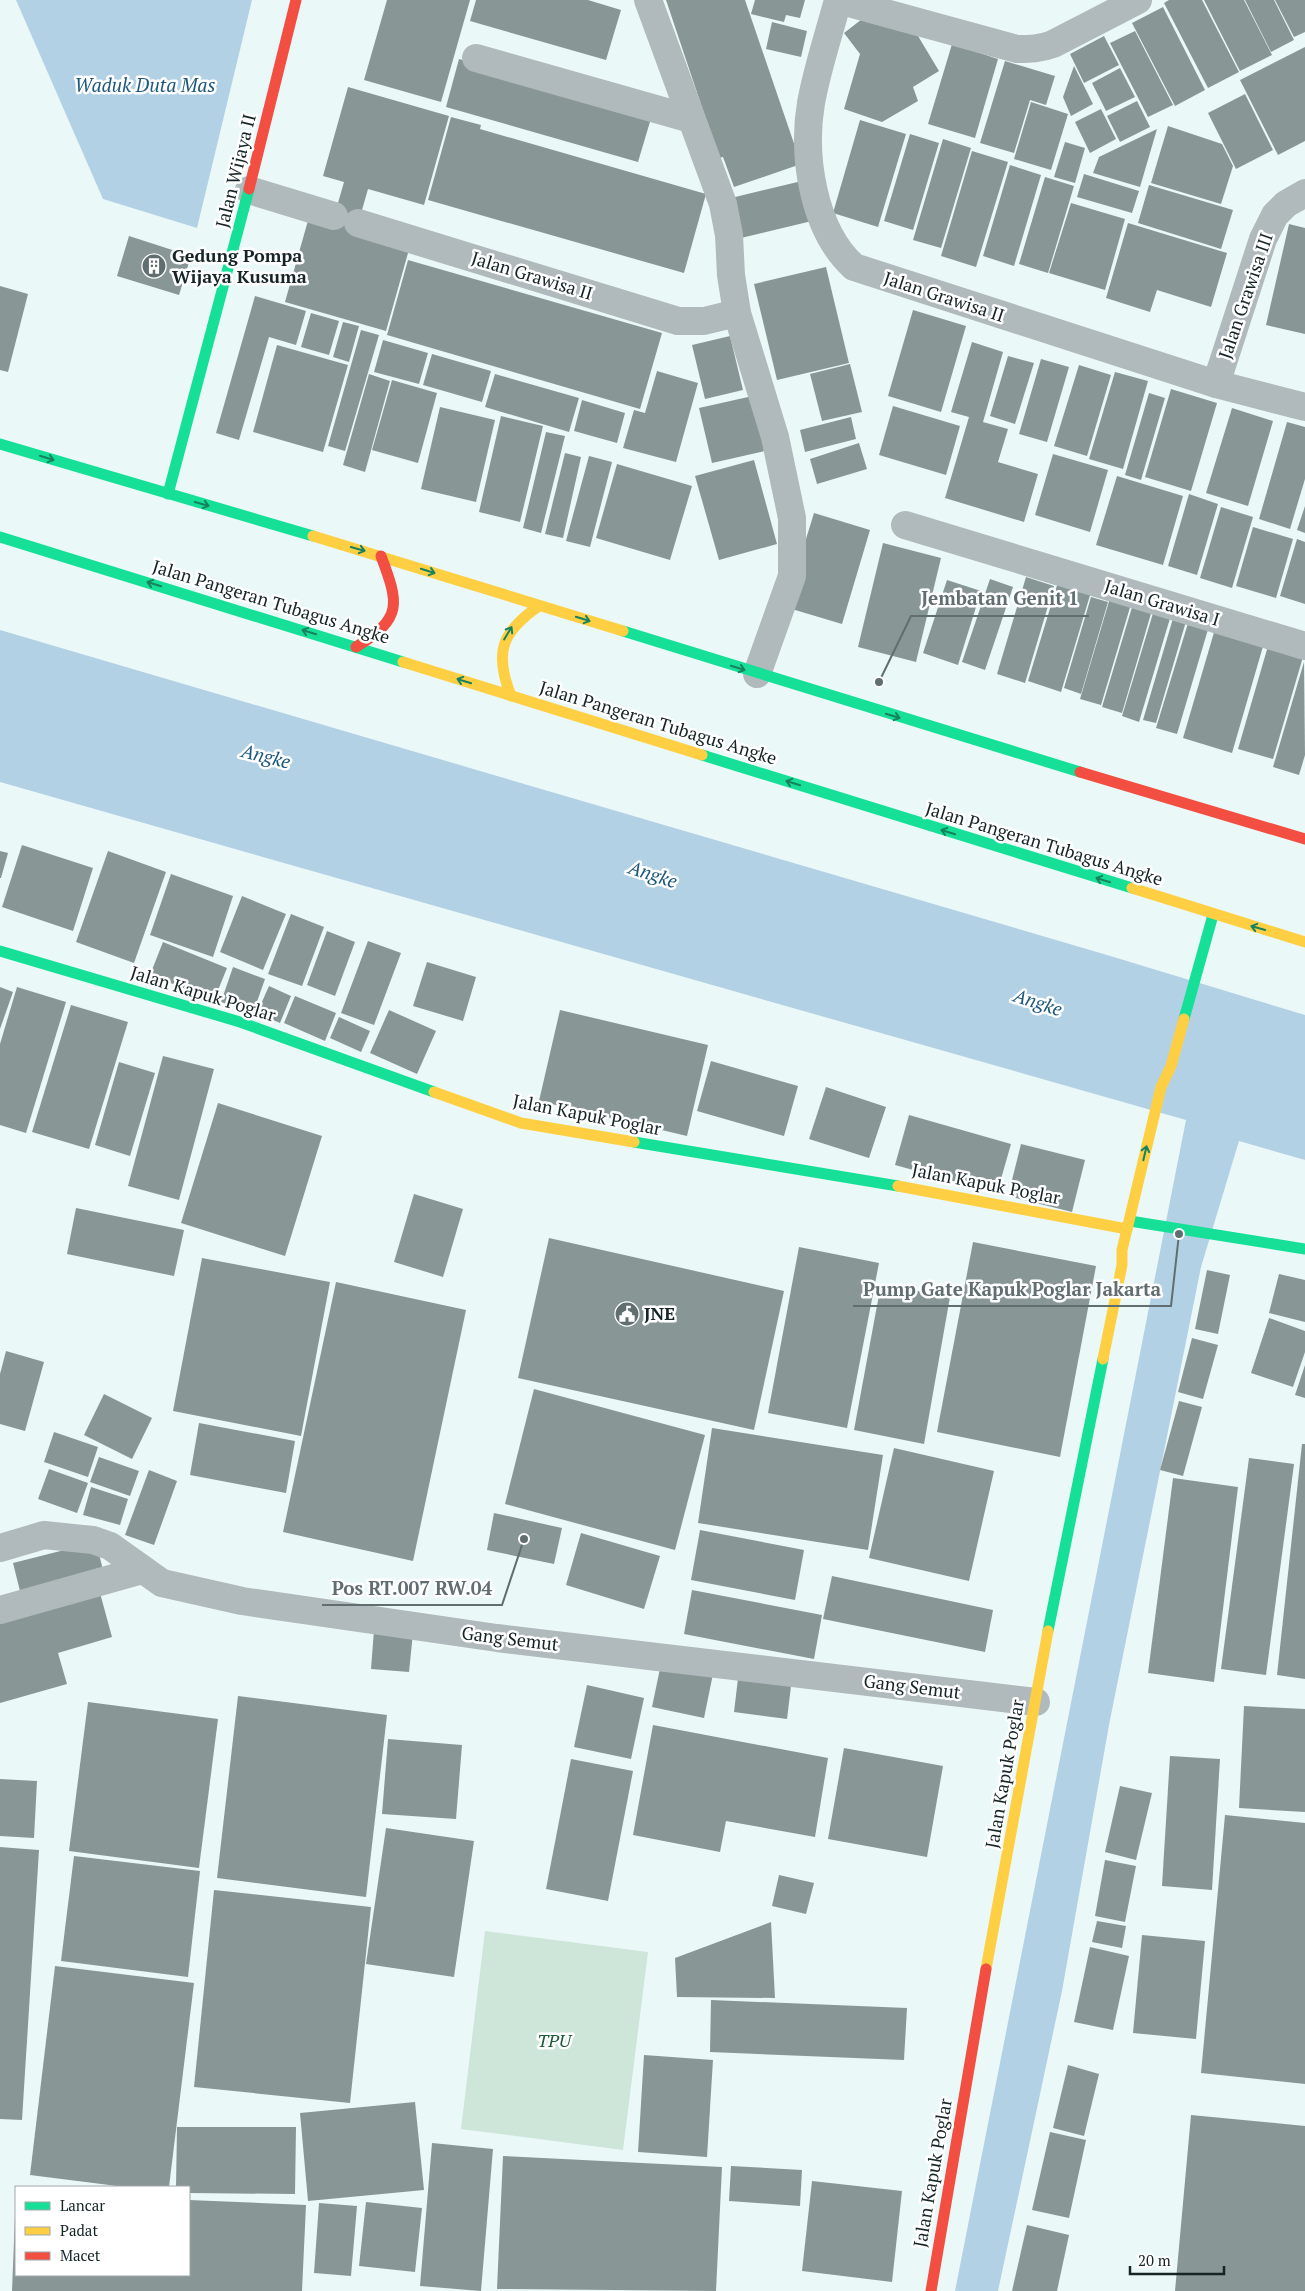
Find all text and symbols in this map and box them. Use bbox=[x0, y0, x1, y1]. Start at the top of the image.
water label: Waduk Duta Mas bbox=[75, 72, 215, 97]
street label: Jalan Wijaya II bbox=[209, 111, 261, 230]
street label: Jalan Grawisa III bbox=[1212, 229, 1278, 362]
place label: Gedung Pompa Wijaya Kusuma bbox=[172, 243, 307, 288]
street label: Jalan Grawisa II bbox=[469, 245, 596, 305]
building icon: Gedung Pompa Wijaya Kusuma bbox=[141, 253, 167, 279]
street label: Jalan Grawisa II bbox=[881, 265, 1008, 327]
one-way arrow bbox=[38, 453, 54, 463]
one-way arrow bbox=[194, 500, 210, 510]
one-way arrow bbox=[350, 545, 366, 555]
street label: Jalan Pangeran Tubagus Angke bbox=[150, 553, 393, 649]
one-way arrow bbox=[419, 566, 435, 576]
street label: Jalan Grawisa I bbox=[1102, 573, 1223, 631]
one-way arrow bbox=[147, 579, 163, 588]
callout: Jembatan Genit 1 bbox=[911, 582, 1089, 616]
text: Jembatan Genit 1 bbox=[921, 585, 1079, 610]
one-way arrow bbox=[574, 615, 590, 625]
one-way arrow bbox=[302, 627, 318, 637]
one-way arrow bbox=[504, 627, 514, 641]
one-way arrow bbox=[729, 663, 745, 673]
street label: Jalan Pangeran Tubagus Angke bbox=[537, 674, 780, 770]
one-way arrow bbox=[457, 676, 472, 685]
one-way arrow bbox=[885, 711, 901, 721]
water label: Angke bbox=[238, 737, 294, 774]
one-way arrow bbox=[785, 778, 801, 788]
street label: Jalan Pangeran Tubagus Angke bbox=[923, 795, 1166, 891]
one-way arrow bbox=[940, 826, 956, 836]
water label: Angke bbox=[625, 854, 681, 893]
one-way arrow bbox=[1095, 875, 1111, 885]
one-way arrow bbox=[1251, 923, 1267, 933]
street label: Jalan Kapuk Poglar bbox=[128, 960, 279, 1027]
water label: Angke bbox=[1010, 982, 1066, 1021]
street label: Jalan Kapuk Poglar bbox=[511, 1088, 664, 1140]
one-way arrow bbox=[1141, 1145, 1151, 1161]
street label: Jalan Kapuk Poglar bbox=[910, 1157, 1063, 1209]
callout: Pump Gate Kapuk Poglar Jakarta bbox=[853, 1272, 1171, 1306]
text: Pump Gate Kapuk Poglar Jakarta bbox=[863, 1276, 1161, 1301]
public building icon: JNE bbox=[614, 1301, 640, 1327]
place label: JNE bbox=[644, 1301, 675, 1325]
callout: Pos RT.007 RW.04 bbox=[322, 1571, 502, 1605]
text: Pos RT.007 RW.04 bbox=[332, 1575, 493, 1600]
street label: Gang Semut bbox=[460, 1620, 560, 1656]
street label: Gang Semut bbox=[862, 1668, 962, 1704]
street label: Jalan Kapuk Poglar bbox=[979, 1697, 1029, 1850]
park label: TPU bbox=[537, 2028, 573, 2052]
street label: Jalan Kapuk Poglar bbox=[907, 2096, 957, 2249]
legend bbox=[15, 2186, 190, 2276]
text: Lancar bbox=[60, 2195, 105, 2215]
text: Padat bbox=[60, 2220, 98, 2240]
scale bar bbox=[1130, 2244, 1224, 2276]
text: Macet bbox=[60, 2245, 101, 2265]
text: 20 m bbox=[1138, 2250, 1171, 2270]

